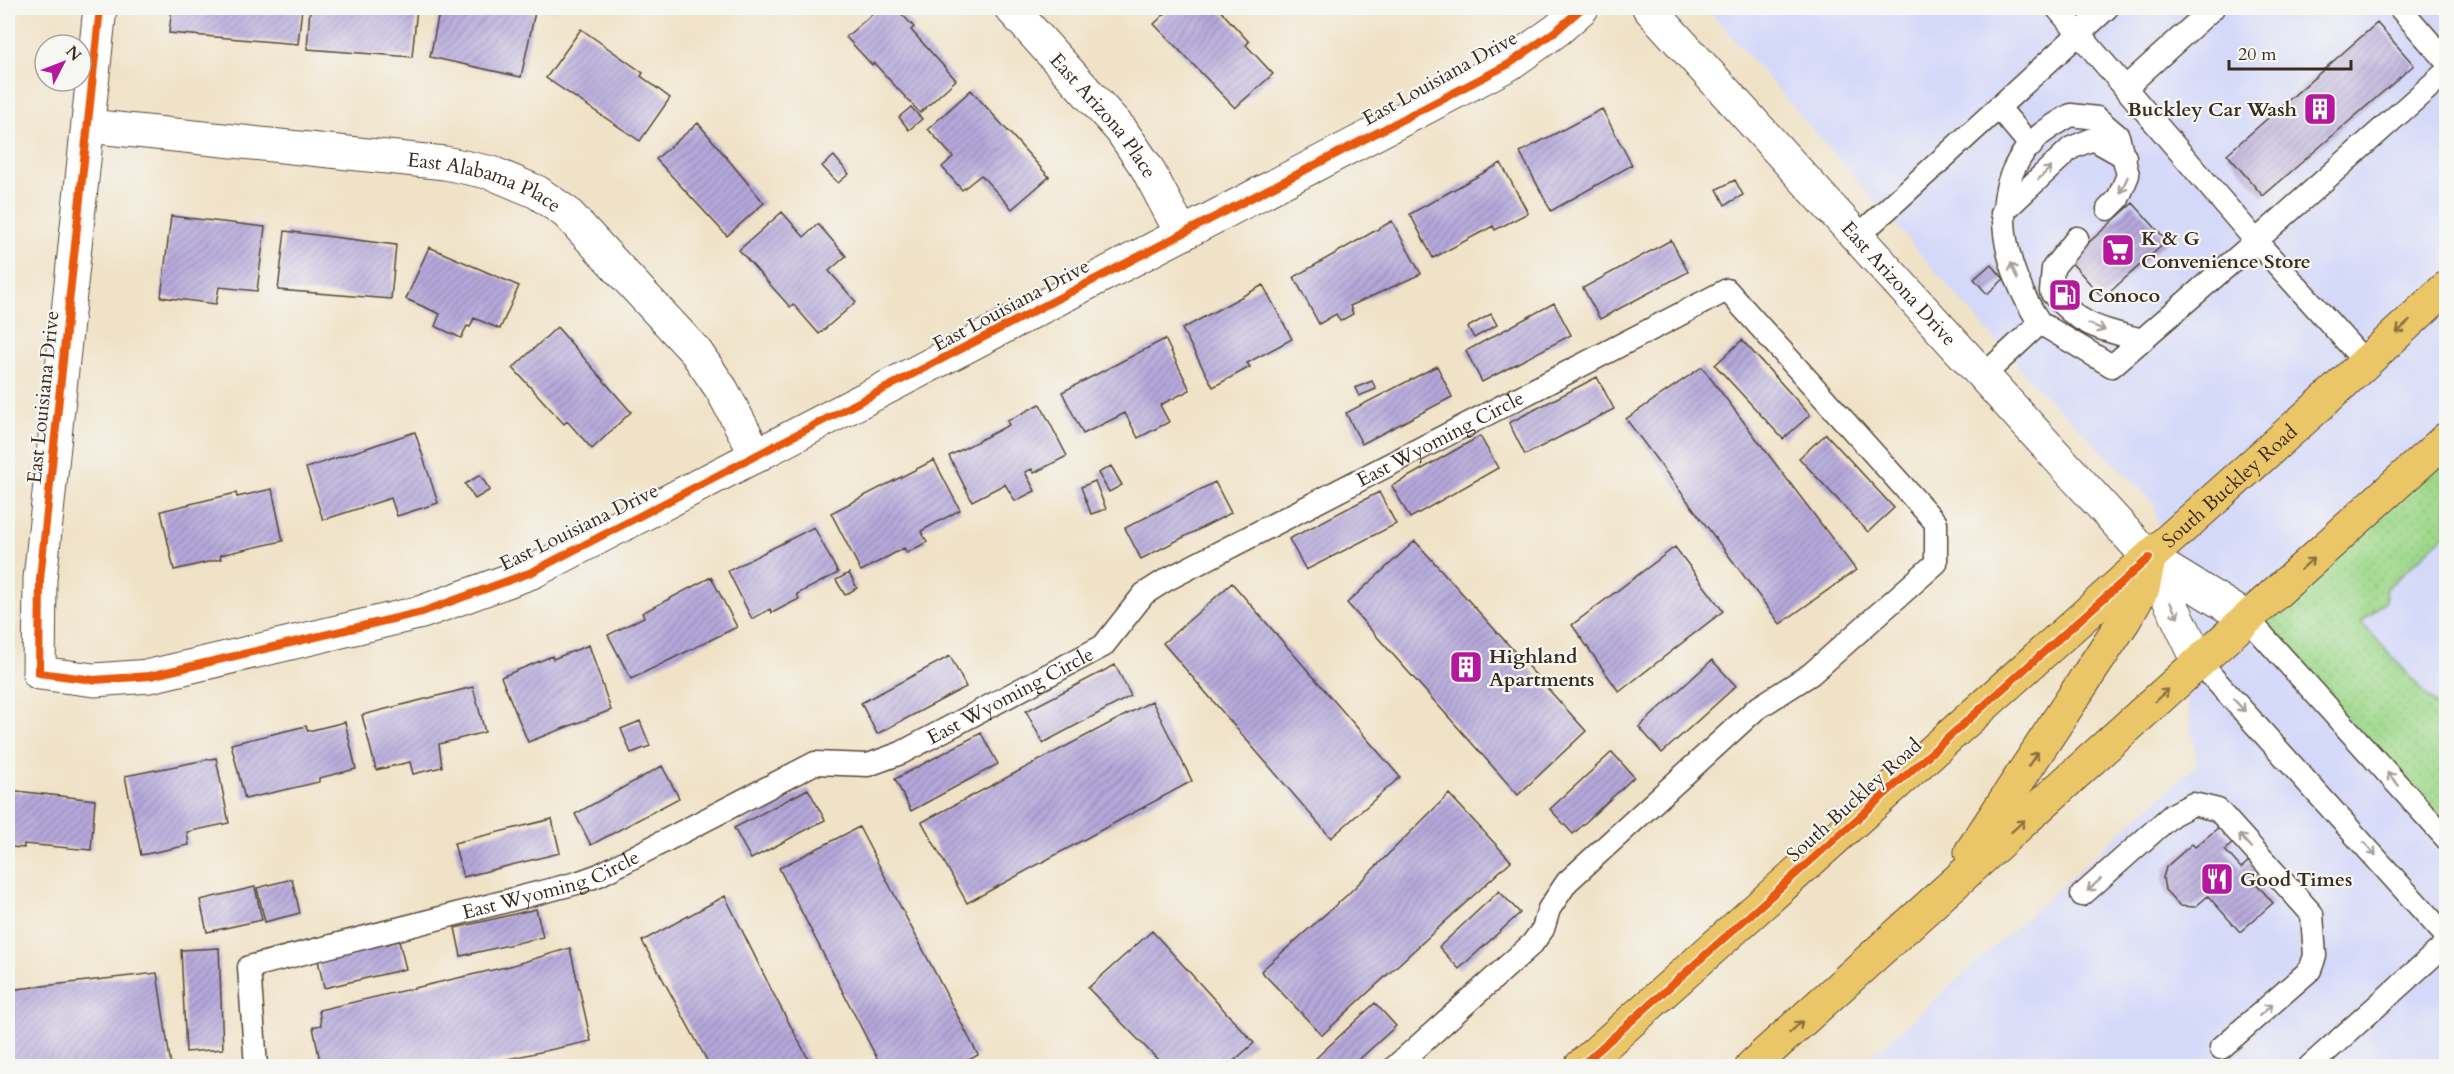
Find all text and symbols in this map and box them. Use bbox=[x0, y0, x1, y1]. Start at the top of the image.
street label: East Louisiana Drive bbox=[1358, 24, 1522, 132]
north arrow bbox=[33, 33, 93, 93]
scale bar bbox=[2229, 33, 2350, 71]
text: N bbox=[61, 41, 86, 66]
text: 20 m bbox=[2238, 42, 2277, 67]
street label: East Arizona Place bbox=[1044, 47, 1163, 183]
building icon: Buckley Car Wash bbox=[2302, 91, 2338, 127]
place label: Buckley Car Wash bbox=[2127, 96, 2298, 123]
street label: East Alabama Place bbox=[406, 146, 567, 219]
one-way arrow bbox=[2037, 166, 2052, 180]
one-way arrow bbox=[2118, 175, 2129, 194]
street label: East Arizona Drive bbox=[1835, 215, 1963, 352]
place label: K & G Convenience Store bbox=[2141, 225, 2311, 275]
supermarket icon: K & G Convenience Store bbox=[2100, 232, 2136, 268]
street label: East Louisiana Drive bbox=[928, 252, 1094, 358]
one-way arrow bbox=[2008, 262, 2019, 281]
fuel station icon: Conoco bbox=[2047, 277, 2083, 313]
place label: Conoco bbox=[2088, 282, 2160, 309]
street label: East Louisiana Drive bbox=[21, 309, 65, 485]
one-way arrow bbox=[2396, 320, 2411, 335]
one-way arrow bbox=[2088, 322, 2106, 333]
street label: East Wyoming Circle bbox=[1352, 384, 1528, 493]
street label: South Buckley Road bbox=[2156, 418, 2303, 554]
street label: East Louisiana Drive bbox=[495, 477, 663, 577]
one-way arrow bbox=[2299, 557, 2314, 571]
one-way arrow bbox=[2168, 600, 2180, 618]
street label: East Wyoming Circle bbox=[922, 640, 1098, 750]
place label: Highland Apartments bbox=[1489, 643, 1594, 693]
building icon: Highland Apartments bbox=[1448, 649, 1484, 685]
one-way arrow bbox=[2155, 688, 2170, 702]
one-way arrow bbox=[2232, 697, 2246, 712]
street label: South Buckley Road bbox=[1781, 732, 1928, 868]
one-way arrow bbox=[2027, 751, 2039, 768]
one-way arrow bbox=[2386, 772, 2400, 787]
one-way arrow bbox=[2010, 819, 2025, 833]
one-way arrow bbox=[2238, 833, 2252, 848]
one-way arrow bbox=[2363, 841, 2377, 856]
street label: East Wyoming Circle bbox=[459, 843, 644, 925]
restaurant icon: Good Times bbox=[2199, 861, 2235, 897]
place label: Good Times bbox=[2240, 866, 2352, 893]
one-way arrow bbox=[2087, 878, 2102, 892]
one-way arrow bbox=[2258, 1003, 2273, 1017]
one-way arrow bbox=[1788, 1020, 1803, 1034]

